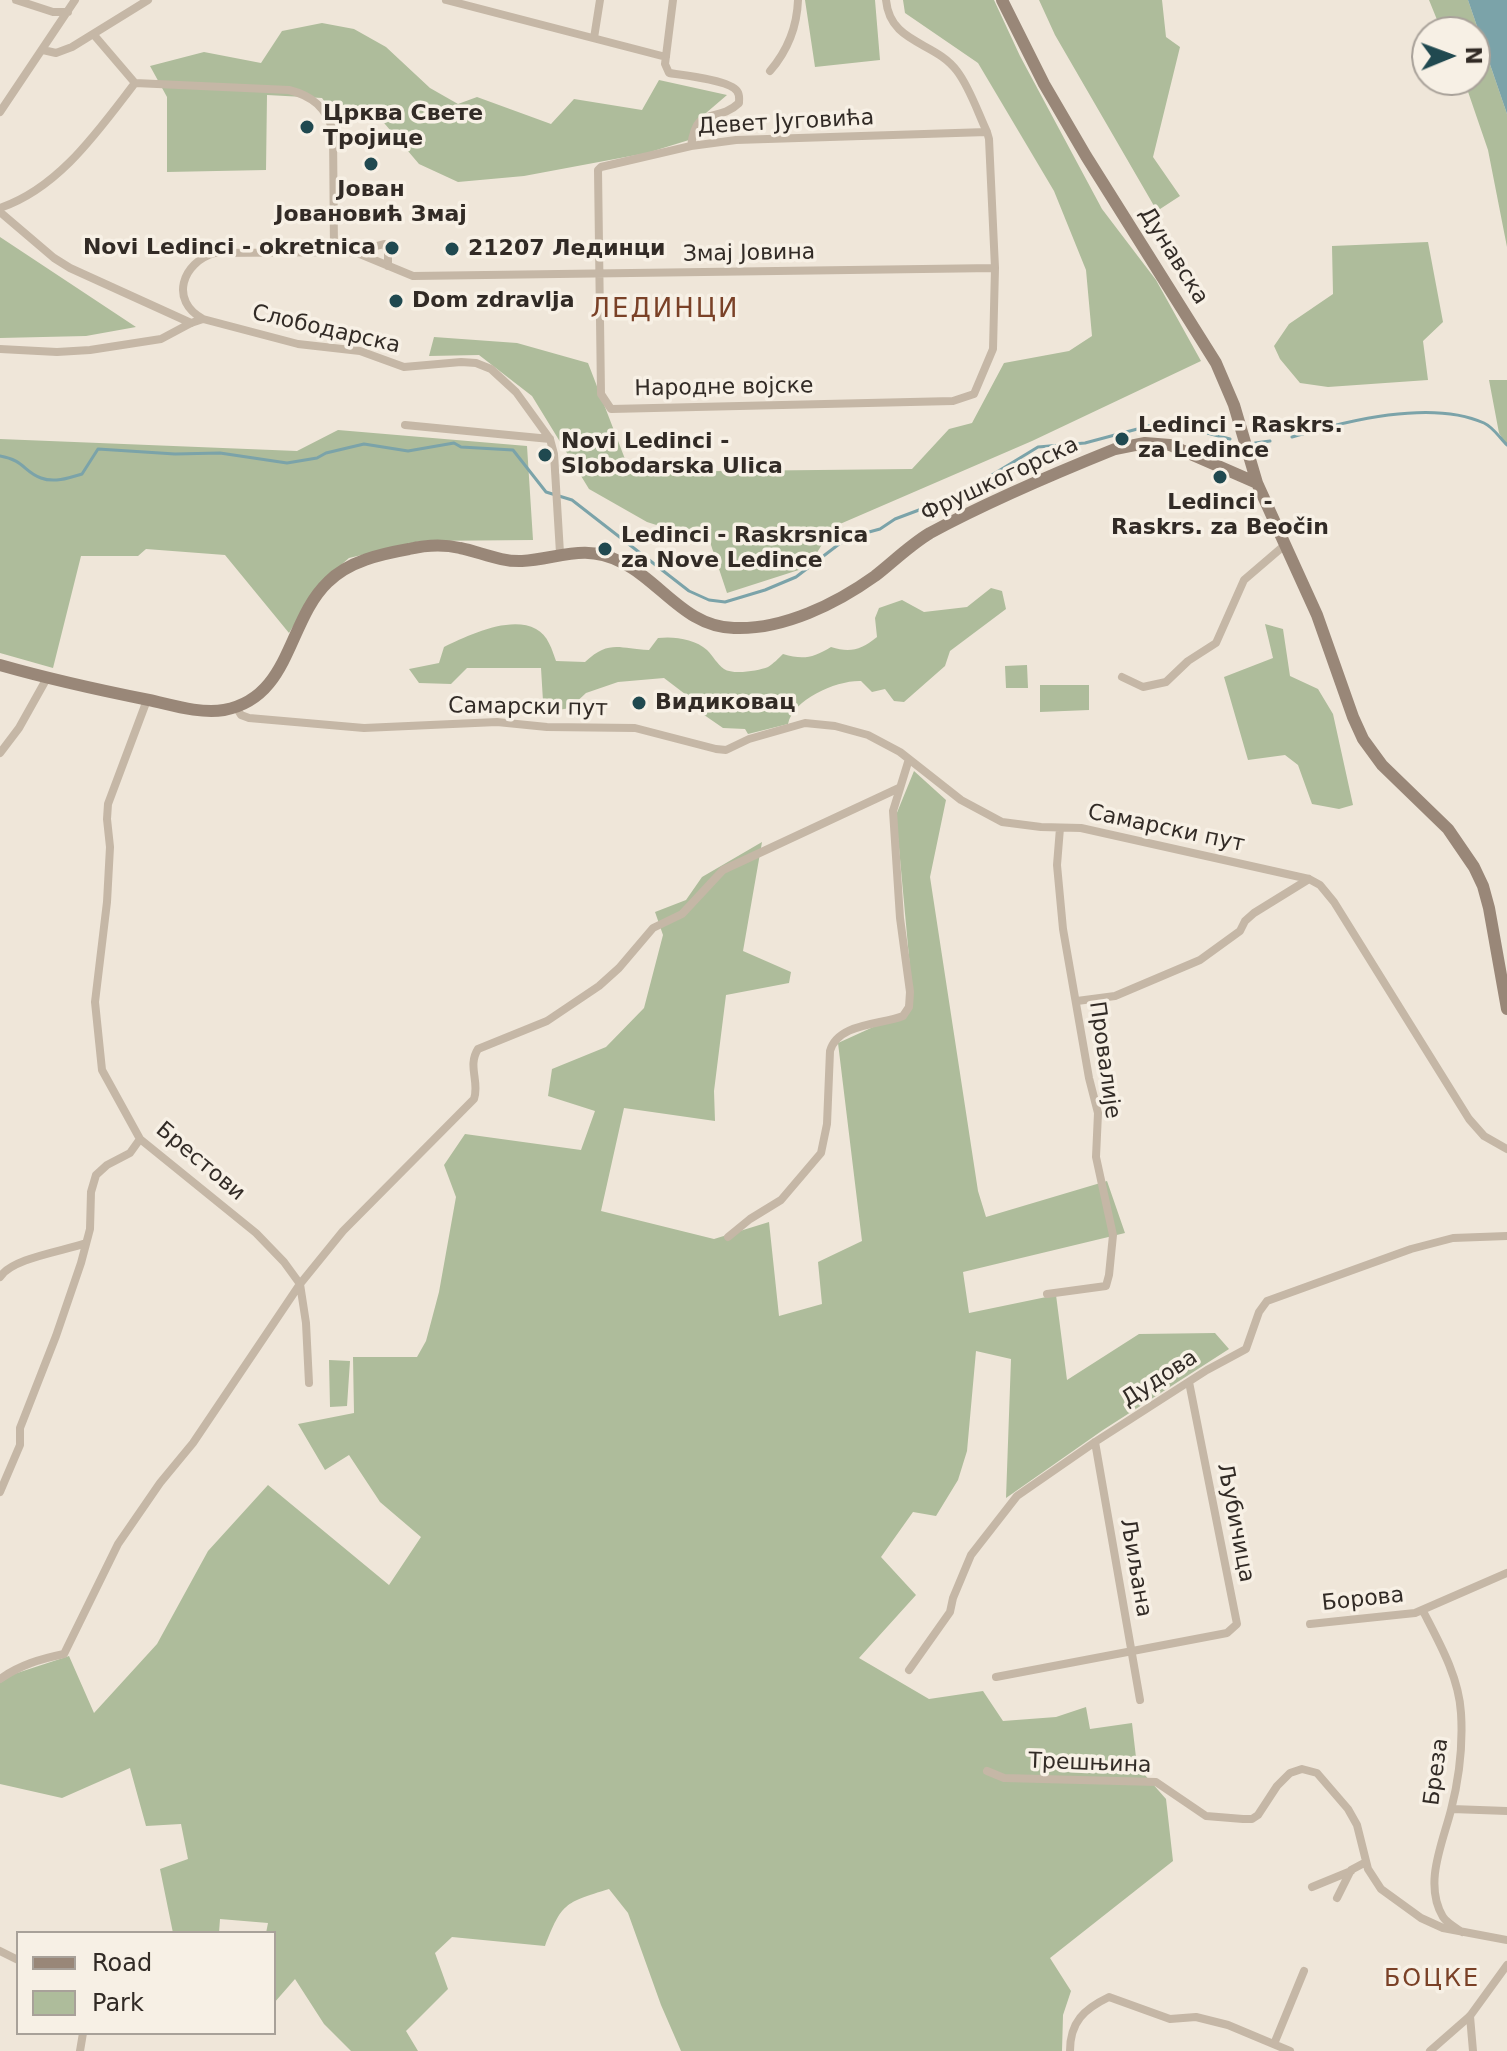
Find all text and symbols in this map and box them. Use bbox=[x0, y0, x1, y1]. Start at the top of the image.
north arrow bbox=[1411, 16, 1491, 96]
text: N bbox=[1461, 46, 1486, 65]
place label: Црква Свете Тројице bbox=[323, 101, 483, 152]
street label: Девет Југовића bbox=[697, 105, 875, 141]
marker: Црква Свете Тројице bbox=[298, 118, 316, 136]
marker: Јован Јовановић Змај bbox=[362, 155, 380, 173]
place label: Јован Јовановић Змај bbox=[275, 177, 467, 228]
street label: Дунавска bbox=[1133, 202, 1213, 310]
place label: Novi Ledinci - okretnica bbox=[83, 235, 376, 261]
place label: 21207 Лединци bbox=[468, 236, 665, 262]
marker: Novi Ledinci - okretnica bbox=[383, 239, 401, 257]
marker: 21207 Лединци bbox=[443, 240, 461, 258]
street label: Змај Јовина bbox=[683, 240, 815, 268]
place label: Dom zdravlja bbox=[412, 288, 574, 314]
marker: Dom zdravlja bbox=[387, 292, 405, 310]
district label: ЛЕДИНЦИ bbox=[591, 294, 739, 326]
street label: Слободарска bbox=[249, 300, 403, 360]
street label: Народне војске bbox=[634, 373, 814, 403]
place label: Ledinci - Raskrs. za Ledince bbox=[1138, 413, 1343, 464]
place label: Novi Ledinci - Slobodarska Ulica bbox=[561, 429, 783, 480]
marker: Ledinci - Raskrs. za Ledince bbox=[1113, 430, 1131, 448]
street label: Фрушкогорска bbox=[917, 432, 1083, 528]
marker: Novi Ledinci - Slobodarska Ulica bbox=[536, 446, 554, 464]
marker: Ledinci - Raskrs. za Beočin bbox=[1211, 468, 1229, 486]
place label: Ledinci - Raskrs. za Beočin bbox=[1111, 490, 1329, 542]
place label: Ledinci - Raskrsnica za Nove Ledince bbox=[621, 523, 868, 574]
marker: Ledinci - Raskrsnica za Nove Ledince bbox=[596, 540, 614, 558]
place label: Видиковац bbox=[655, 690, 795, 716]
street label: Самарски пут bbox=[448, 693, 608, 723]
marker: Видиковац bbox=[630, 694, 648, 712]
street label: Самарски пут bbox=[1085, 799, 1247, 859]
street label: Провалије bbox=[1083, 1000, 1125, 1120]
street label: Брестови bbox=[150, 1117, 250, 1207]
street label: Дудова bbox=[1117, 1345, 1203, 1413]
street label: Љубичица bbox=[1211, 1461, 1259, 1585]
street label: Љиљана bbox=[1113, 1517, 1157, 1619]
street label: Борова bbox=[1321, 1583, 1405, 1617]
street label: Бреза bbox=[1419, 1737, 1455, 1807]
street label: Трешњина bbox=[1028, 1749, 1152, 1779]
legend bbox=[16, 1931, 276, 2035]
text: Road bbox=[92, 1949, 152, 1977]
district label: БОЦКЕ bbox=[1384, 1966, 1480, 1994]
text: Park bbox=[92, 1989, 144, 2017]

